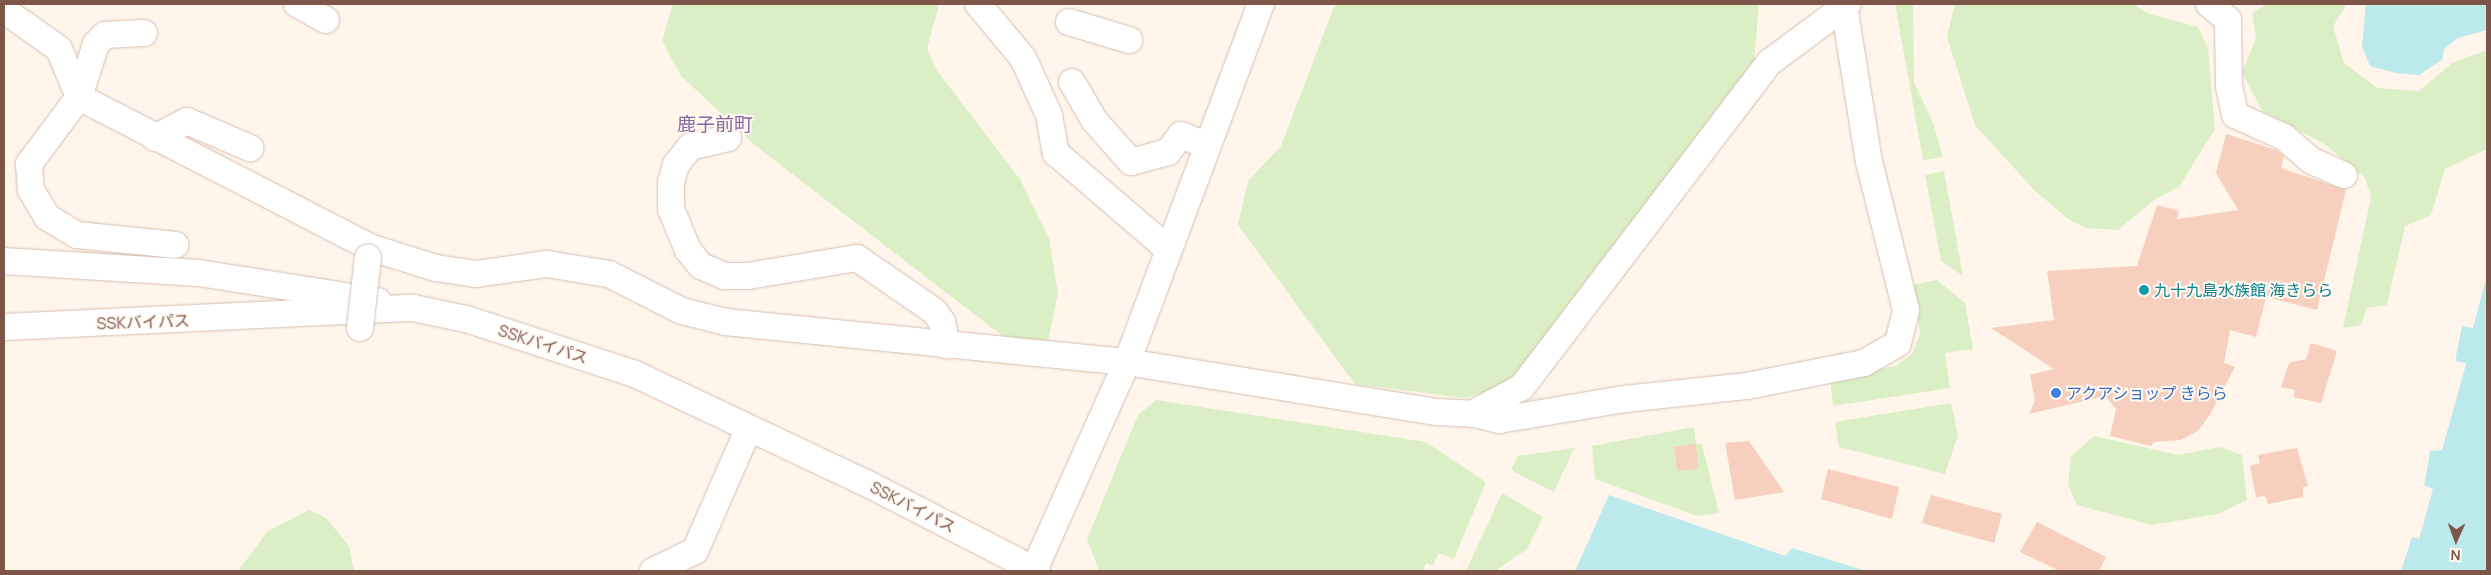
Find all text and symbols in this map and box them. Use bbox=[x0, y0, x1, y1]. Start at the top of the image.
district label: 鹿子前町 bbox=[677, 114, 753, 136]
place label: 九十九島水族館 海きらら bbox=[2154, 280, 2333, 300]
marker: 九十九島水族館 海きらら bbox=[2138, 284, 2150, 296]
street label: SSKバイパス bbox=[96, 311, 190, 333]
street label: SSKバイパス bbox=[496, 320, 590, 368]
place label: アクアショップ きらら bbox=[2066, 383, 2229, 403]
marker: アクアショップ きらら bbox=[2050, 387, 2062, 399]
street label: SSKバイパス bbox=[867, 477, 959, 537]
north arrow bbox=[2431, 515, 2481, 565]
text: N bbox=[2450, 546, 2461, 565]

